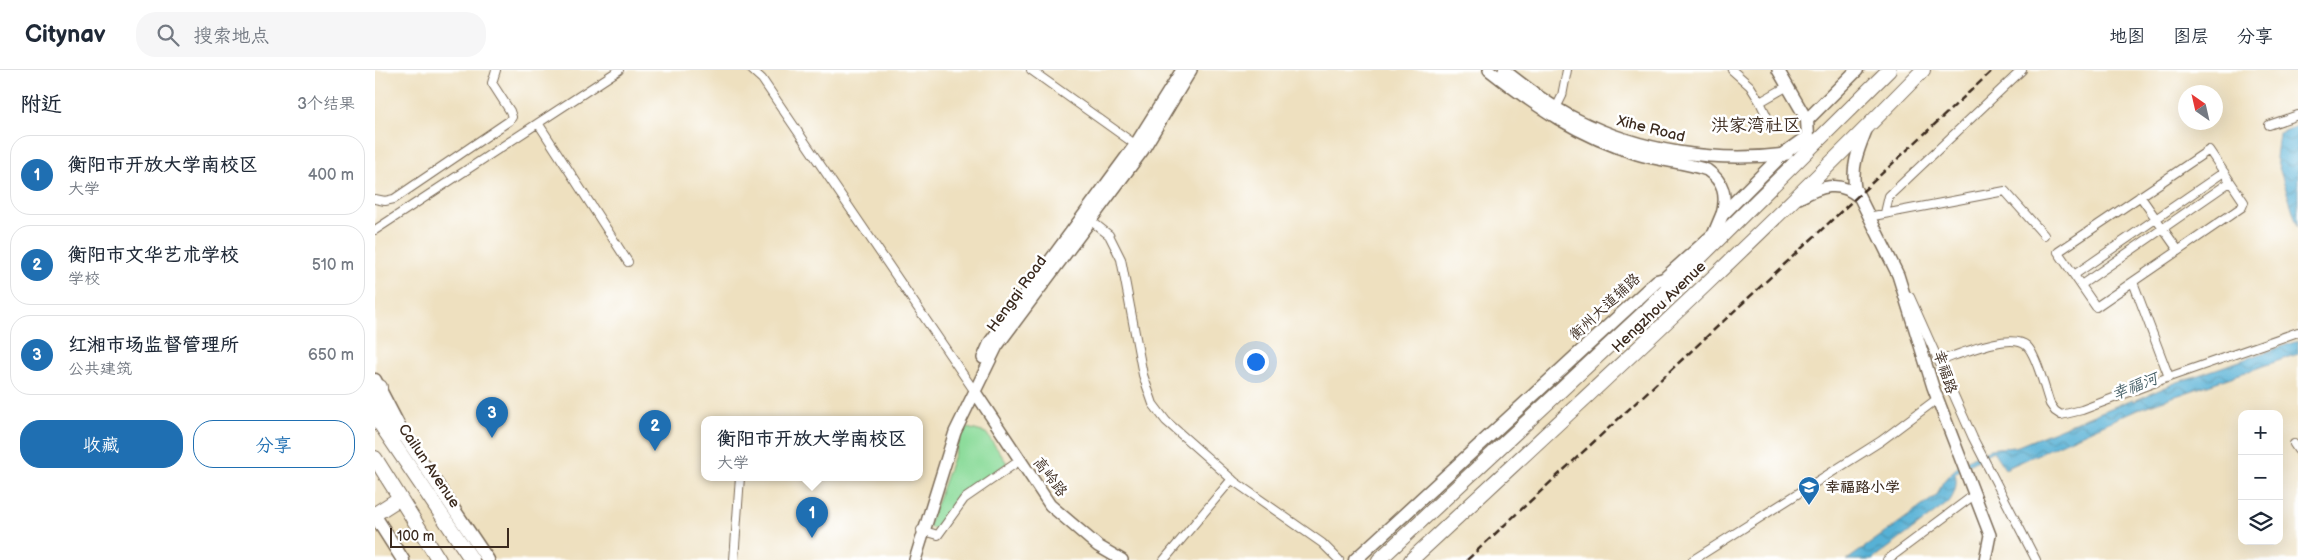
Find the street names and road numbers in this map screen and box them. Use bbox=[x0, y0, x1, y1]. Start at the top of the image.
street label: Xihe Road bbox=[1614, 111, 1687, 147]
street label: Hengqi Road bbox=[983, 252, 1051, 336]
street label: Hengzhou Avenue bbox=[1608, 257, 1710, 357]
street label: 衡州大道辅路 bbox=[1566, 269, 1644, 345]
street label: 幸福路 bbox=[1929, 348, 1961, 396]
street label: Cailun Avenue bbox=[394, 420, 464, 512]
street label: 高岭路 bbox=[1029, 453, 1071, 501]

